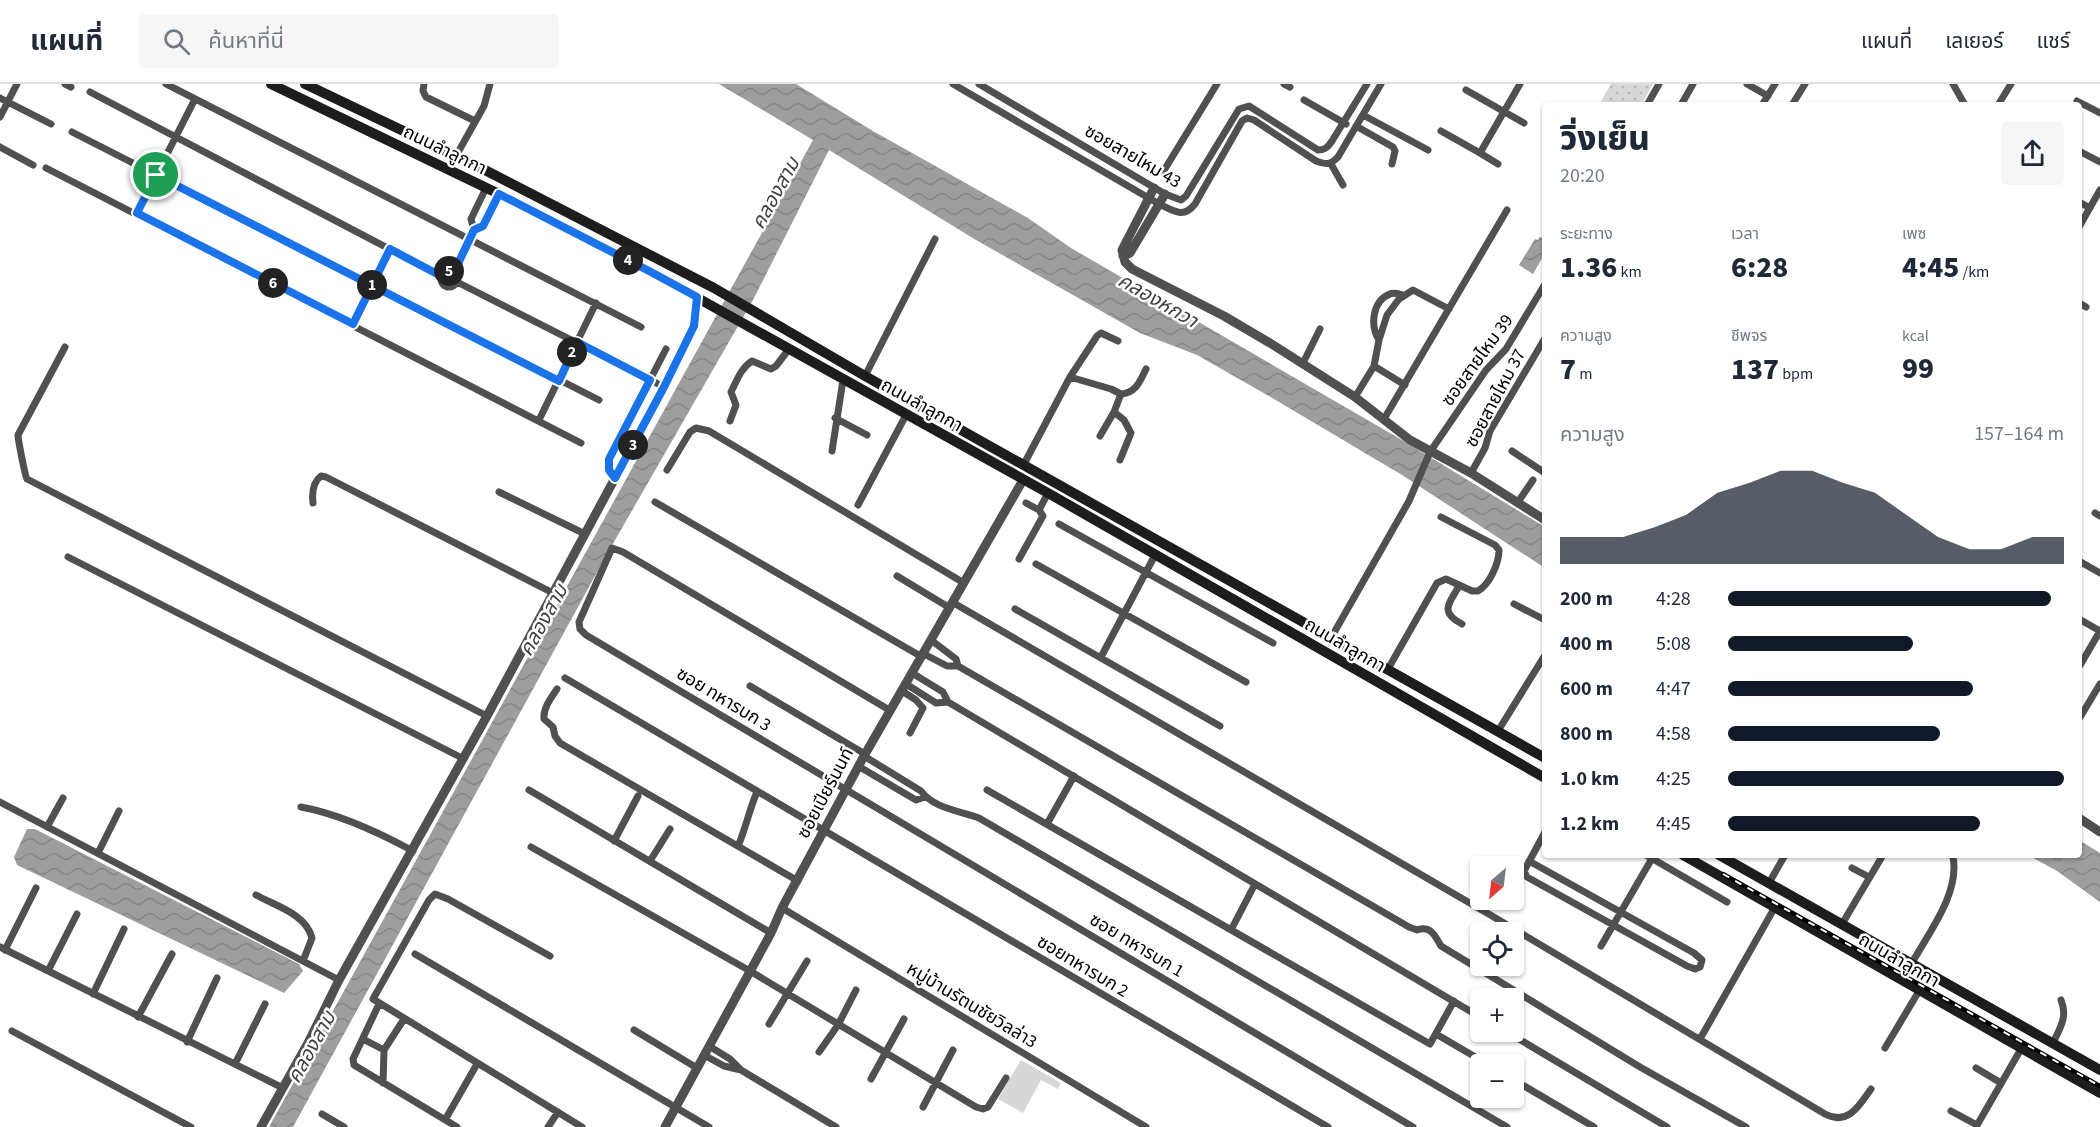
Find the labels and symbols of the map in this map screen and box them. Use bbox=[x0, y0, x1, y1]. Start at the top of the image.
street label: ซอยสายไหม 43 bbox=[1080, 119, 1186, 194]
street label: ถนนลำลูกกา bbox=[399, 120, 491, 181]
pin bbox=[130, 149, 181, 200]
water label: คลองสาม bbox=[745, 151, 808, 234]
pin: 4 bbox=[613, 245, 643, 275]
pin: 5 bbox=[434, 256, 464, 286]
water label: คลองหกวา bbox=[1113, 267, 1203, 335]
pin: 6 bbox=[258, 268, 288, 298]
pin: 1 bbox=[357, 270, 387, 300]
street label: ซอยสายไหม 39 bbox=[1436, 309, 1519, 411]
pin: 2 bbox=[557, 337, 587, 367]
street label: ซอยสายไหม 37 bbox=[1459, 345, 1532, 452]
street label: ถนนลำลูกกา bbox=[876, 373, 967, 438]
pin: 3 bbox=[618, 430, 648, 460]
water label: คลองสาม bbox=[513, 578, 576, 661]
street label: ถนนลำลูกกา bbox=[1300, 612, 1390, 679]
street label: ซอย ทหารบก 3 bbox=[672, 661, 776, 738]
street label: ซอยเปียร์นนท์ bbox=[791, 743, 860, 843]
north arrow bbox=[1470, 856, 1524, 910]
street label: ซอย ทหารบก 1 bbox=[1085, 907, 1189, 984]
street label: ถนนลำลูกกา bbox=[1854, 927, 1944, 994]
street label: ซอยทหารบก 2 bbox=[1032, 929, 1133, 1004]
street label: หมู่บ้านรัตนชัยวิลล่า3 bbox=[902, 957, 1042, 1054]
water label: คลองสาม bbox=[281, 1005, 344, 1088]

